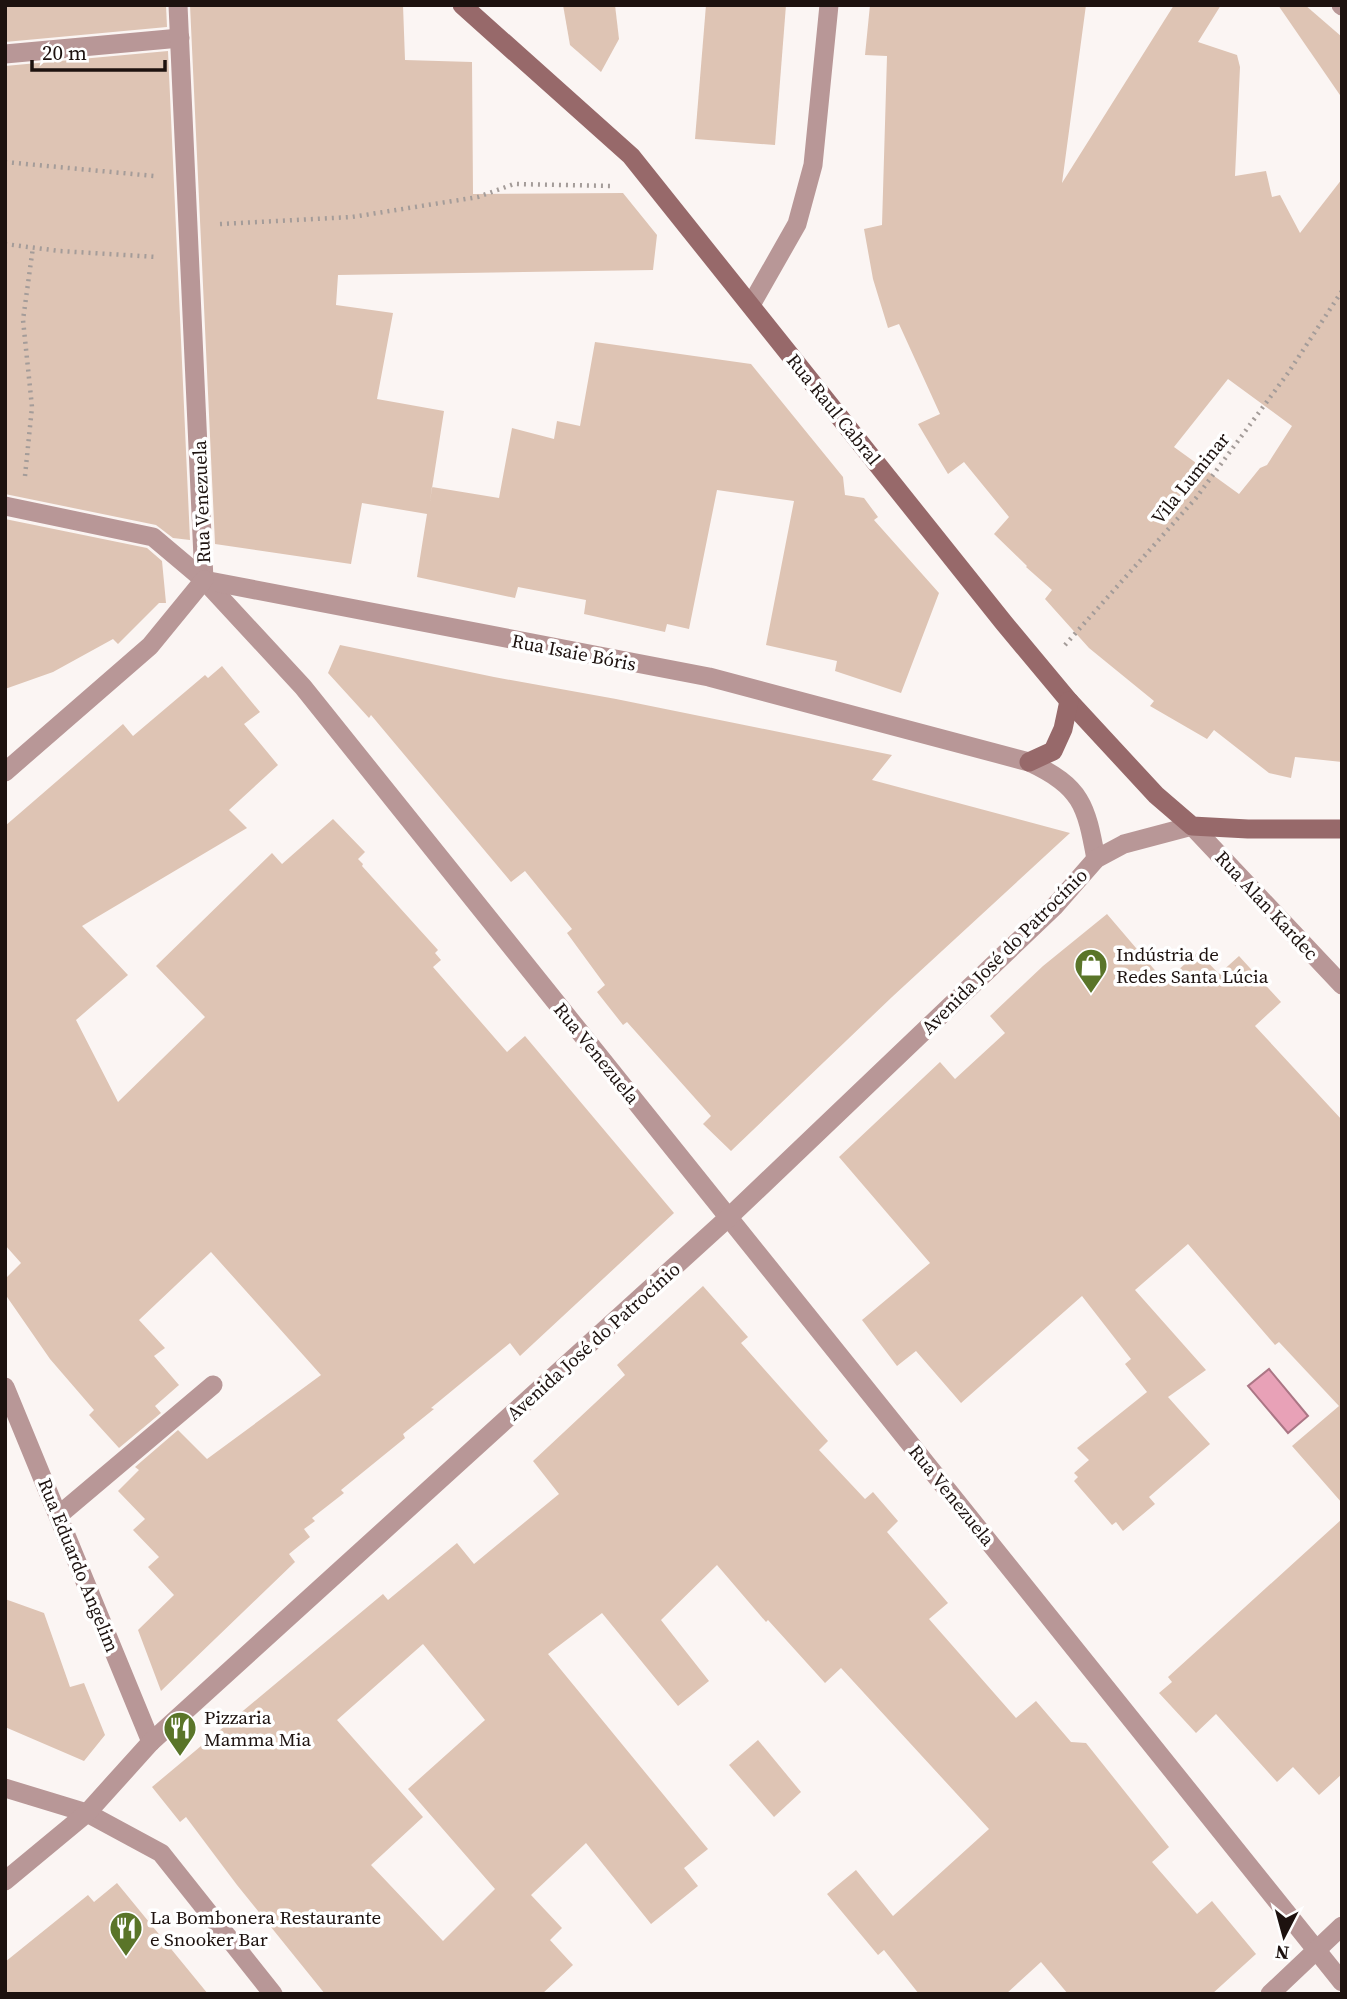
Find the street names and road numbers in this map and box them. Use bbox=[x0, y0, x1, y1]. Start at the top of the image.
street label: Rua Raul Cabral bbox=[781, 348, 887, 470]
street label: Vila Luminar bbox=[1145, 427, 1235, 529]
street label: Rua Venezuela bbox=[186, 440, 216, 564]
street label: Rua Isaie Bóris bbox=[510, 627, 638, 677]
street label: Rua Alan Kardec bbox=[1210, 845, 1324, 965]
street label: Avenida José do Patrocínio bbox=[915, 862, 1093, 1040]
street label: Rua Venezuela bbox=[548, 997, 646, 1109]
street label: Avenida José do Patrocínio bbox=[501, 1256, 685, 1426]
street label: Rua Venezuela bbox=[903, 1439, 1001, 1551]
street label: Rua Eduardo Angelim bbox=[32, 1474, 126, 1656]

